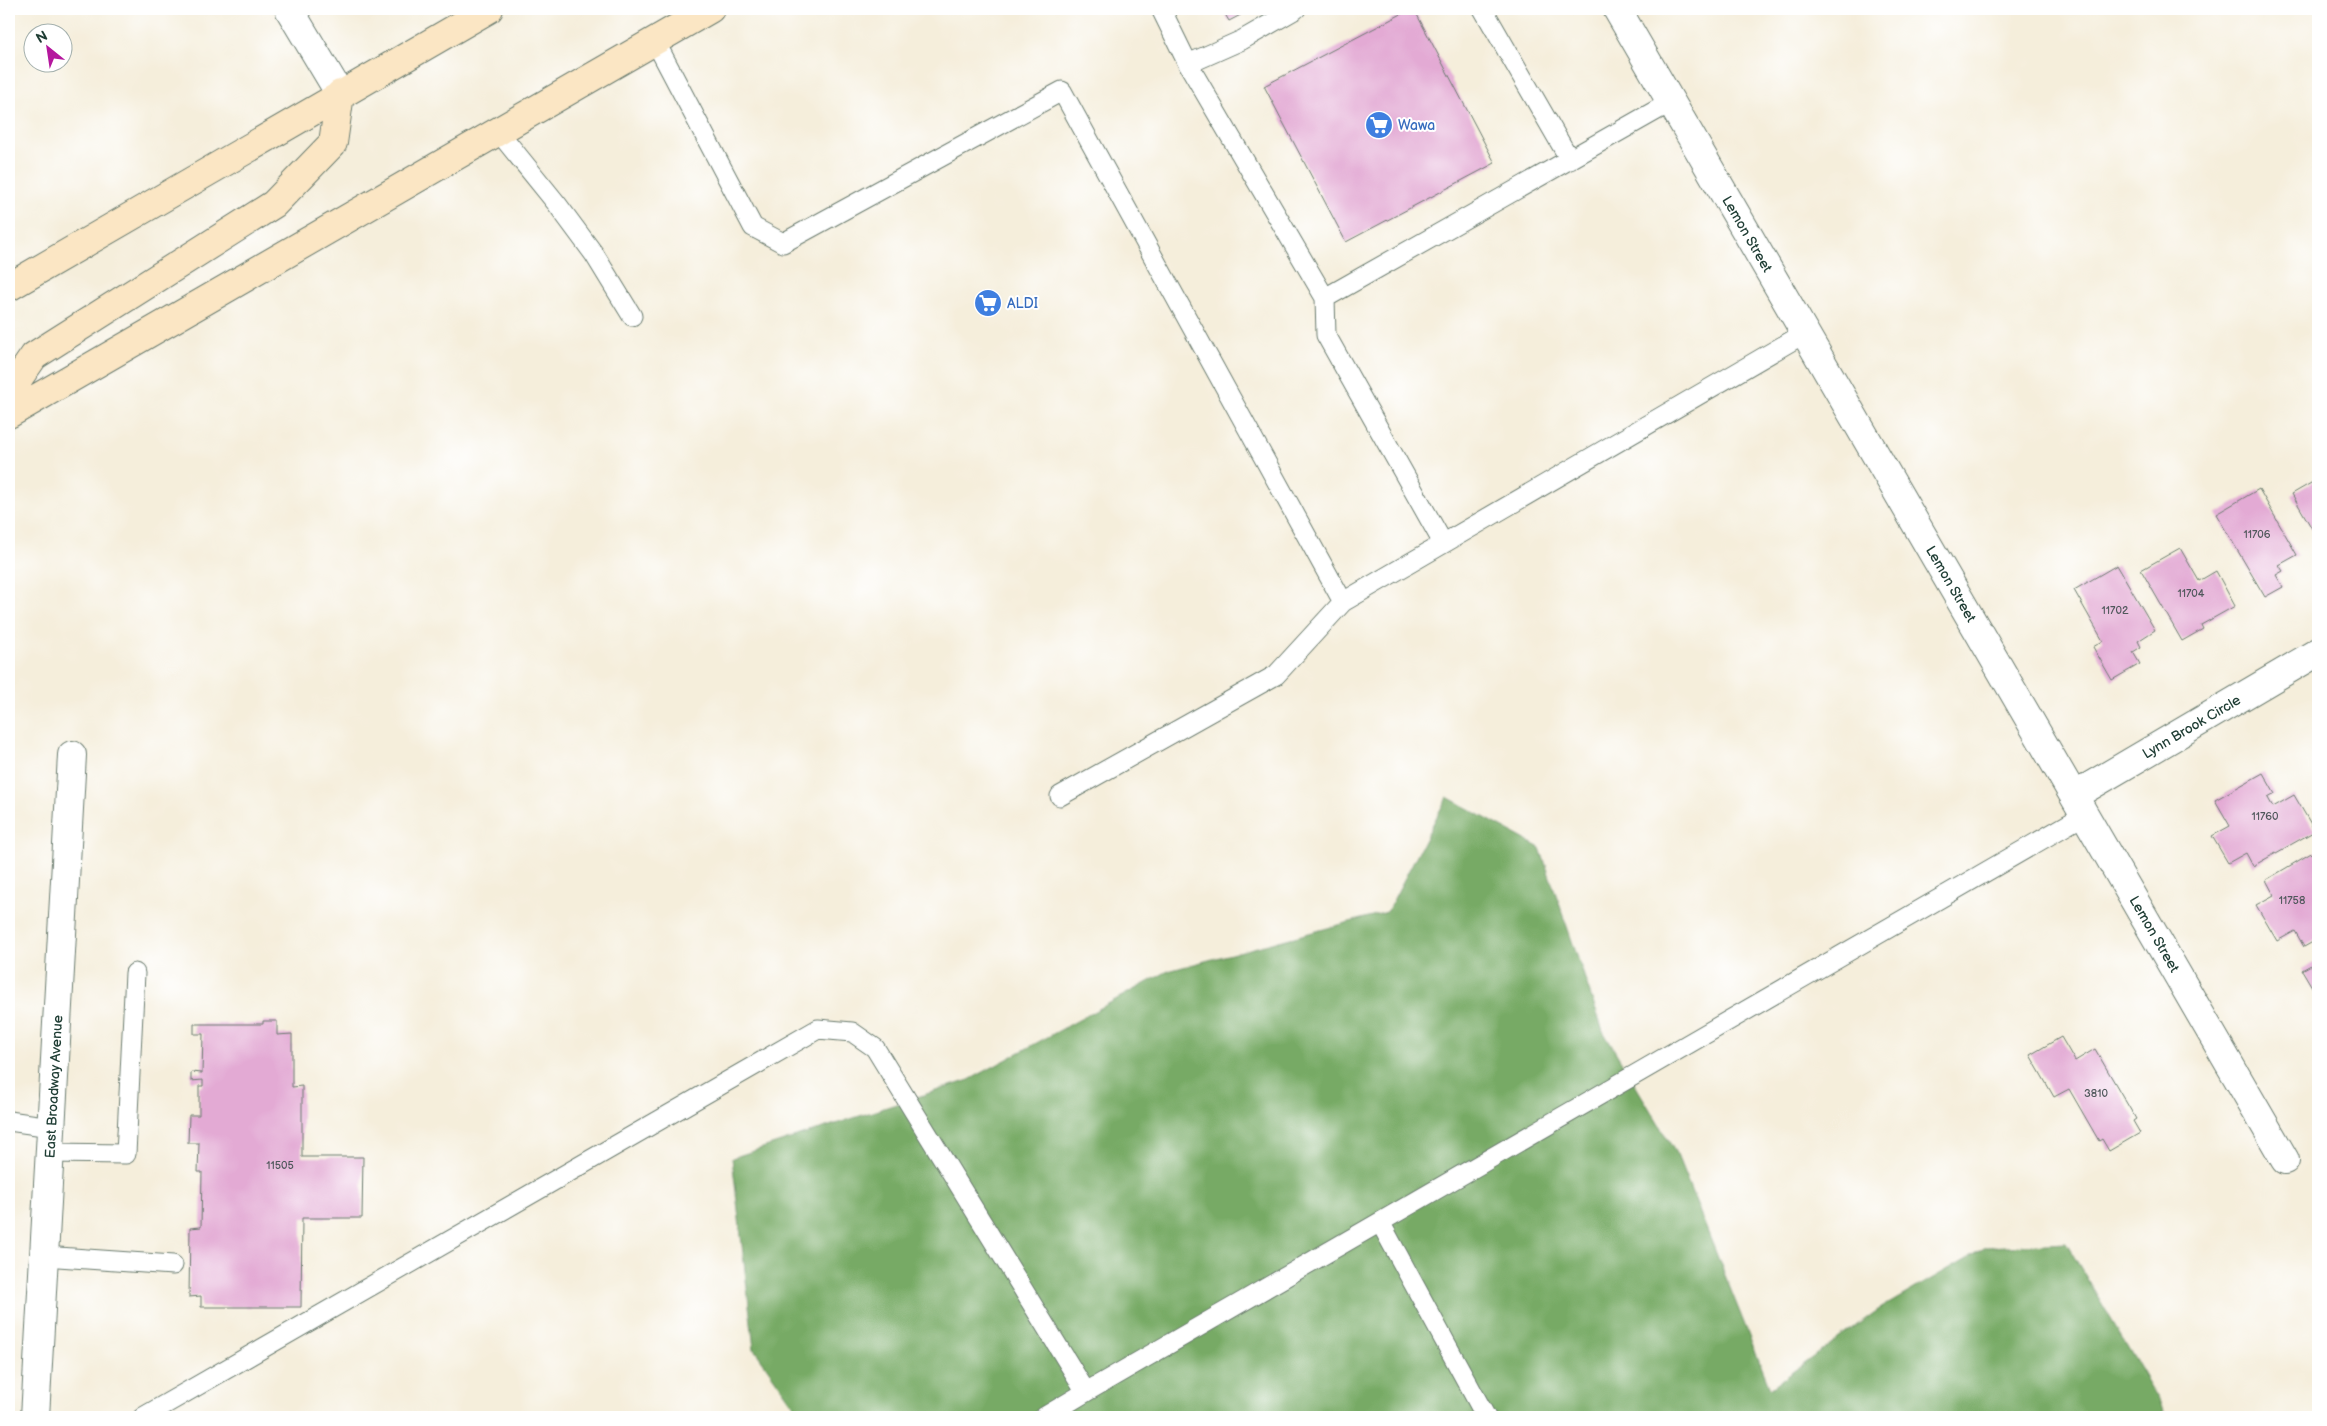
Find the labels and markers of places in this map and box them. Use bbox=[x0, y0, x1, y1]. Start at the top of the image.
supermarket icon: Wawa bbox=[1364, 110, 1394, 140]
place label: Wawa bbox=[1398, 117, 1435, 134]
supermarket icon: ALDI bbox=[973, 288, 1003, 318]
place label: ALDI bbox=[1007, 295, 1038, 312]

